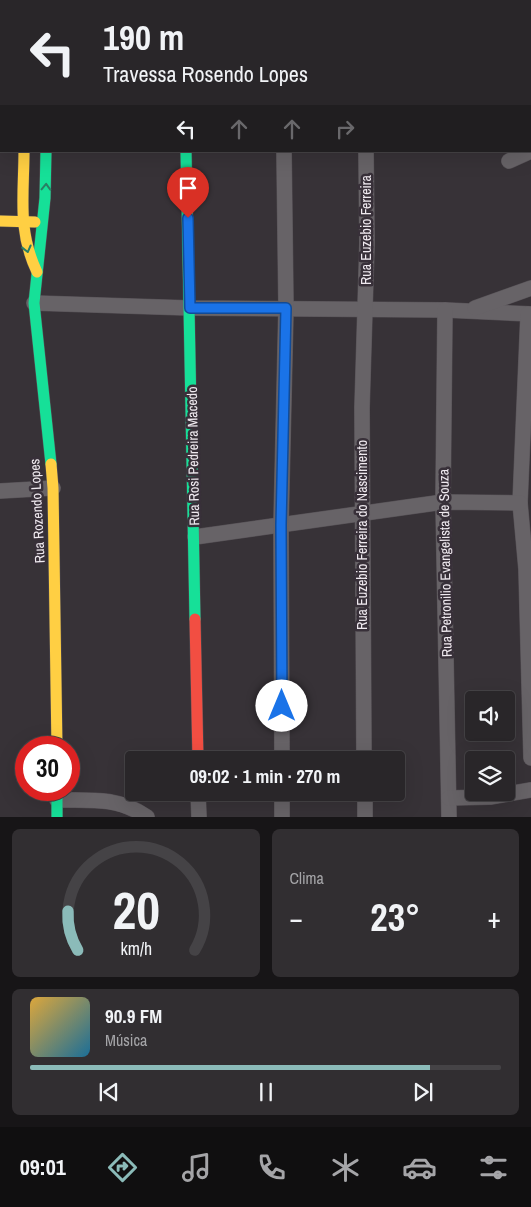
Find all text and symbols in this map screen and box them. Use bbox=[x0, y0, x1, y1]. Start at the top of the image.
text: 190 m bbox=[103, 14, 184, 61]
icon: left bbox=[20, 20, 85, 85]
text: Travessa Rosendo Lopes bbox=[103, 59, 308, 89]
icon: left bbox=[172, 115, 200, 143]
icon: ahead bbox=[225, 115, 253, 143]
icon: ahead bbox=[278, 115, 306, 143]
icon: right bbox=[331, 115, 359, 143]
pin bbox=[167, 167, 209, 218]
icon: arrive bbox=[174, 174, 202, 202]
street label: Rua Euzebio Ferreira bbox=[357, 174, 375, 285]
one-way arrow bbox=[40, 183, 51, 191]
one-way arrow bbox=[21, 244, 32, 253]
street label: Rua Rosi Pedreira Macedo bbox=[183, 386, 203, 526]
street label: Rua Euzebio Ferreira do Nascimento bbox=[353, 440, 371, 630]
street label: Rua Rozendo Lopes bbox=[25, 458, 49, 564]
street label: Rua Petronilio Evangelista de Souza bbox=[434, 468, 456, 657]
position arrow bbox=[255, 679, 307, 731]
map controls bbox=[465, 691, 515, 801]
button: sound bbox=[465, 691, 515, 741]
speed limit sign: 30 bbox=[15, 736, 80, 801]
button: layers bbox=[465, 751, 515, 801]
text: 09:02 · 1 min · 270 m bbox=[190, 763, 340, 789]
text: Clima bbox=[290, 867, 324, 889]
text: 20 bbox=[112, 875, 159, 945]
text: 23° bbox=[370, 892, 420, 943]
text: − bbox=[290, 899, 303, 937]
text: + bbox=[488, 899, 501, 937]
text: km/h bbox=[120, 937, 152, 961]
text: 90.9 FM bbox=[105, 1003, 162, 1029]
text: Música bbox=[105, 1029, 147, 1051]
icon: previous bbox=[95, 1078, 123, 1106]
icon: pause bbox=[252, 1078, 280, 1106]
icon: next bbox=[409, 1078, 437, 1106]
icon: directions bbox=[105, 1150, 140, 1185]
icon: music bbox=[179, 1150, 214, 1185]
icon: phone bbox=[254, 1150, 289, 1185]
icon: climate bbox=[328, 1150, 363, 1185]
icon: car bbox=[402, 1150, 437, 1185]
icon: filters bbox=[476, 1150, 511, 1185]
text: 09:01 bbox=[20, 1152, 66, 1182]

